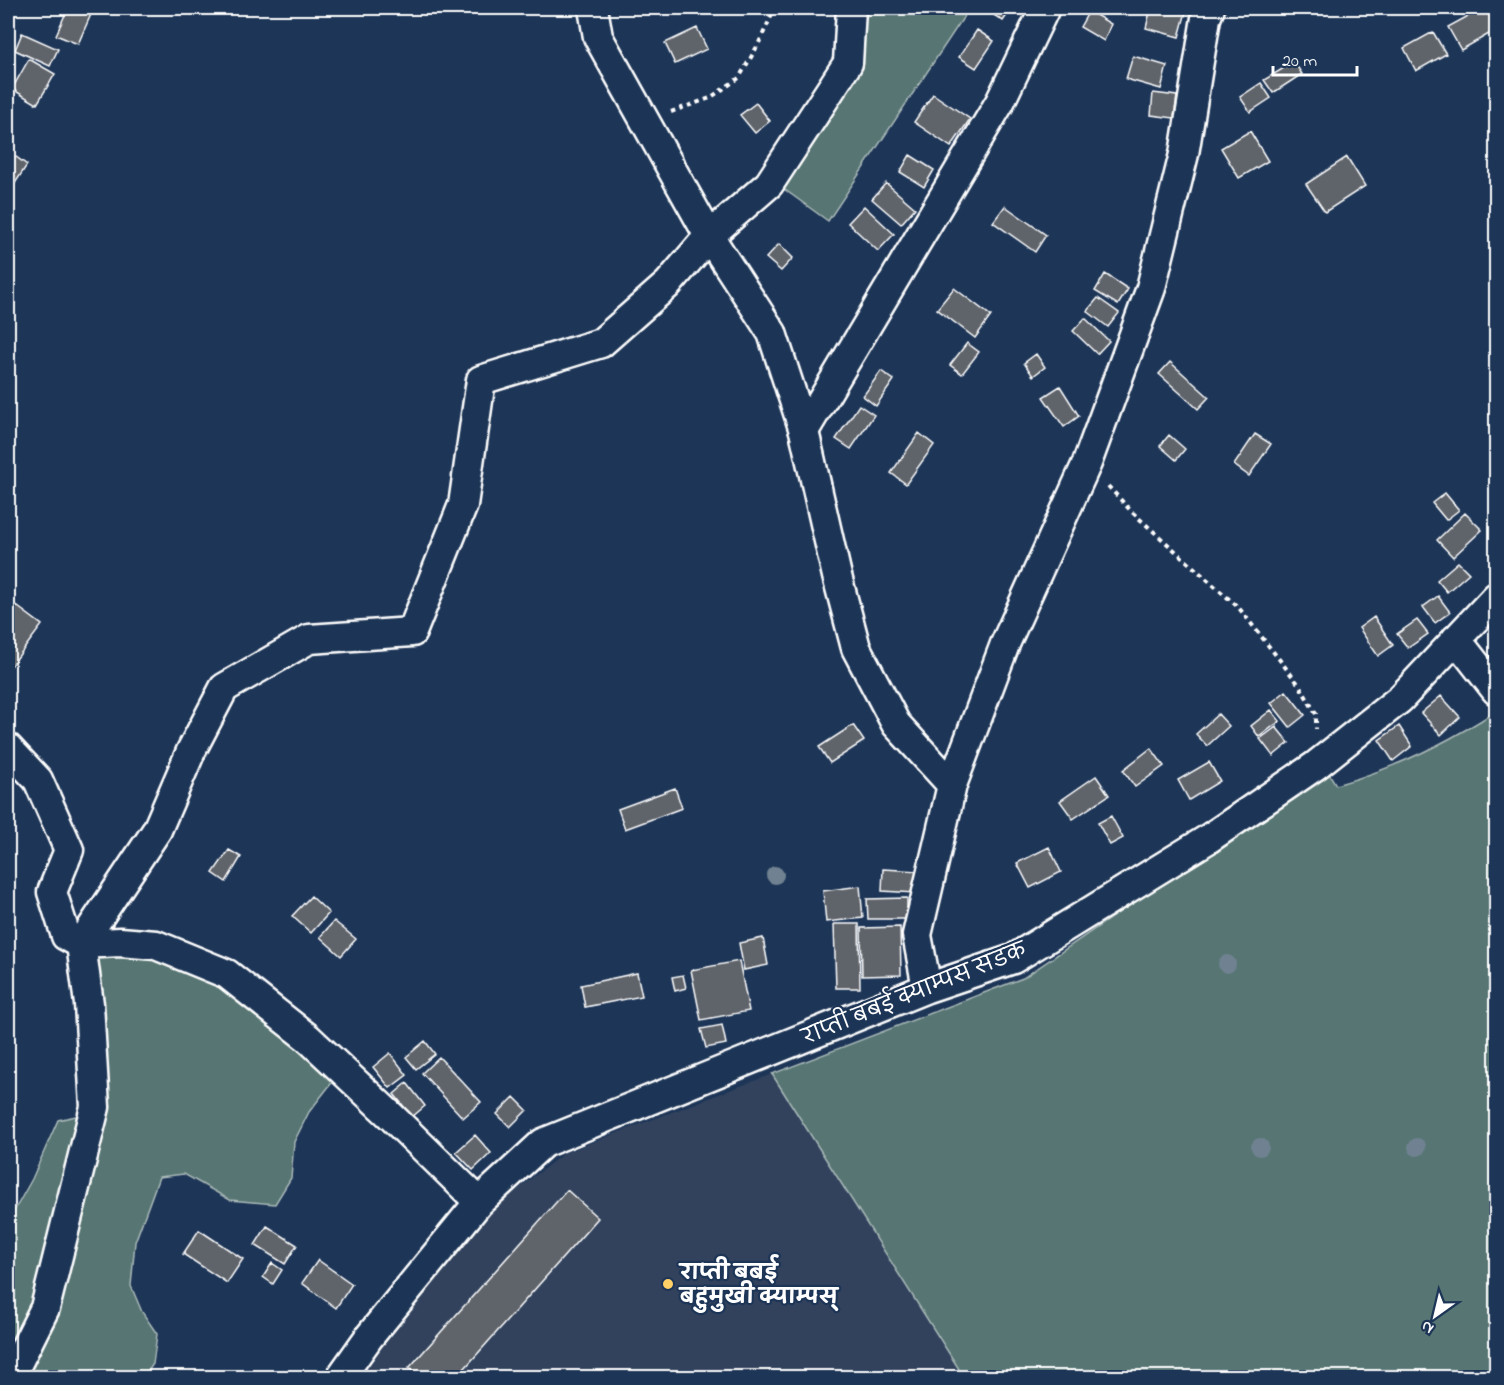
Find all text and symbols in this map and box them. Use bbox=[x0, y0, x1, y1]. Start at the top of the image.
scale bar bbox=[1273, 39, 1357, 77]
text: 20 m bbox=[1282, 49, 1317, 75]
street label: राप्ती बबई क्याम्पस सडक bbox=[796, 933, 1033, 1054]
place label: राप्ती बबई बहुमुखी क्याम्पस् bbox=[678, 1254, 840, 1313]
marker: राप्ती बबई बहुमुखी क्याम्पस् bbox=[661, 1277, 675, 1291]
north arrow bbox=[1405, 1286, 1465, 1346]
text: N bbox=[1416, 1314, 1439, 1340]

